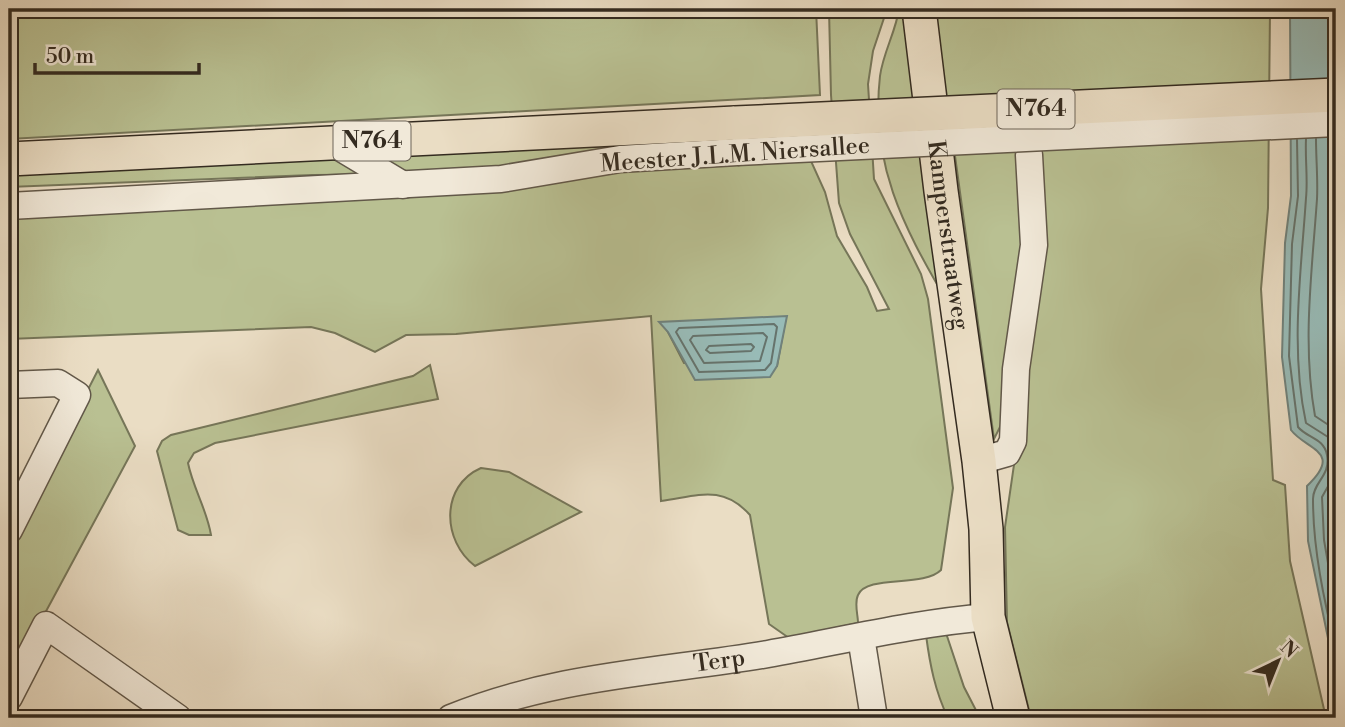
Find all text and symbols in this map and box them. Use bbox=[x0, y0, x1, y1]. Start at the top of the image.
scale bar bbox=[35, 32, 200, 76]
text: 50 m bbox=[46, 44, 94, 70]
road number: N764 bbox=[998, 90, 1074, 128]
road number: N764 bbox=[334, 122, 410, 160]
street label: Meester J.L.M. Niersallee bbox=[599, 131, 871, 179]
street label: Kamperstraatweg bbox=[920, 139, 975, 333]
north arrow bbox=[1244, 626, 1314, 696]
text: N bbox=[1275, 635, 1303, 663]
street label: Terp bbox=[692, 643, 747, 680]

